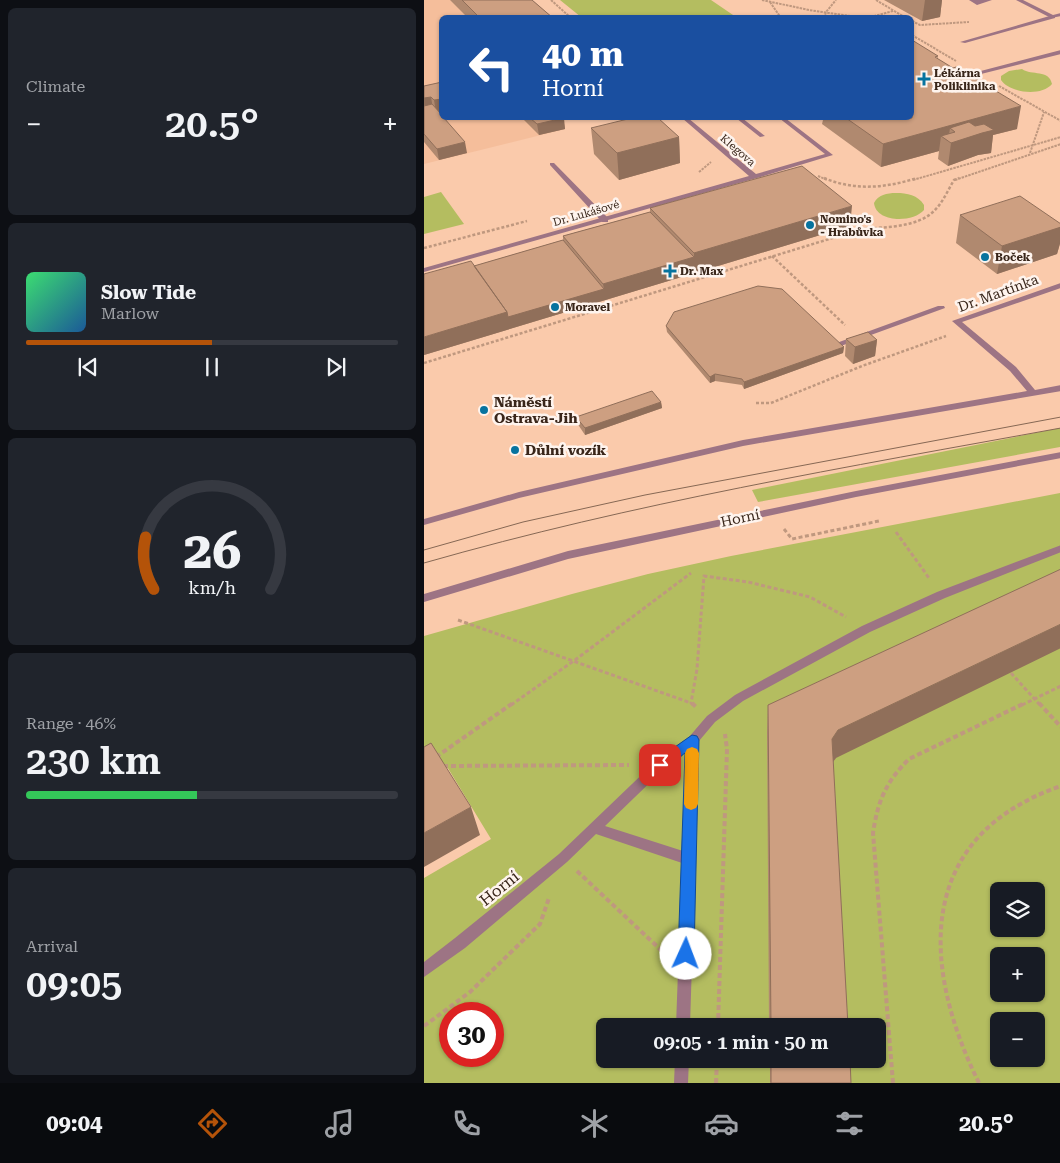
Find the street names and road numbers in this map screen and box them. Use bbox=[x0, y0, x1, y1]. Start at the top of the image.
street label: Klegova bbox=[718, 132, 758, 169]
street label: Dr. Lukášové bbox=[552, 198, 621, 229]
street label: Dr. Martínka bbox=[956, 271, 1041, 315]
street label: Horní bbox=[719, 506, 761, 530]
street label: Horní bbox=[476, 867, 523, 910]

